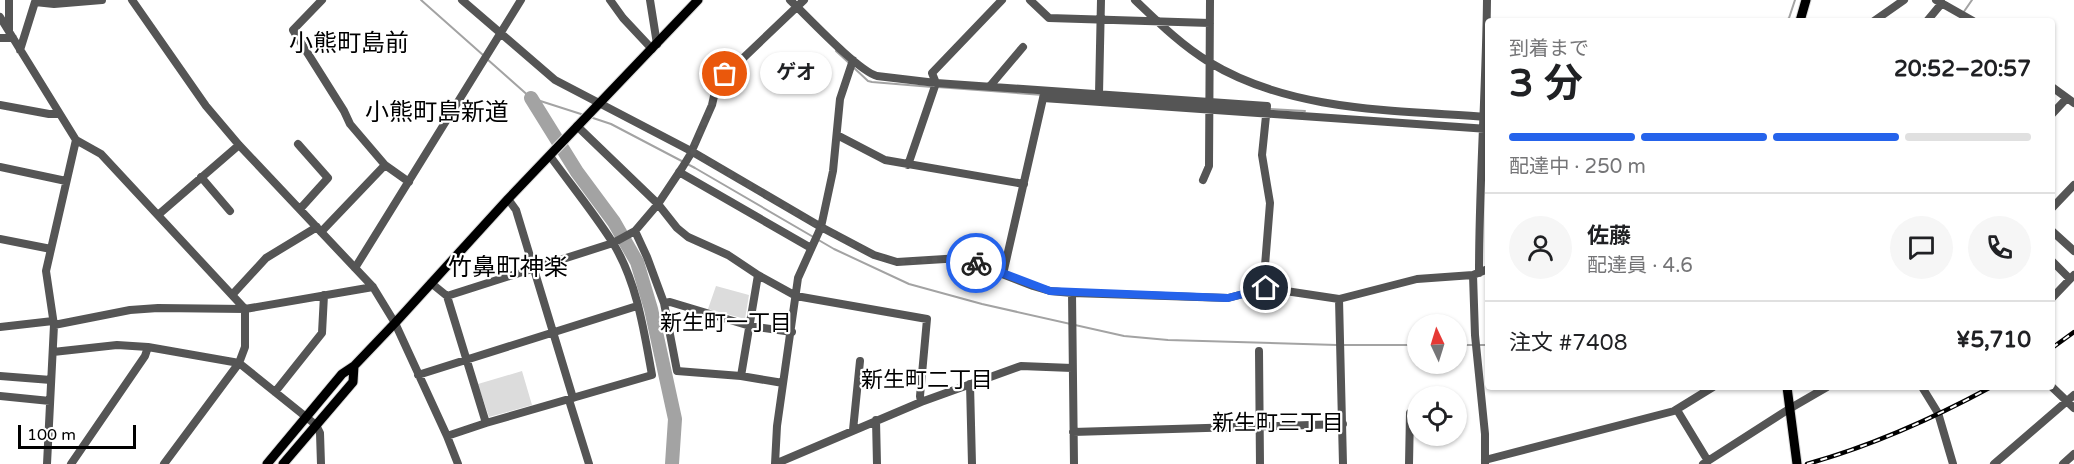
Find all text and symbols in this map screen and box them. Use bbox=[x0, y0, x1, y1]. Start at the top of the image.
district label: 小熊町島前 bbox=[289, 29, 409, 58]
text: 到着まで bbox=[1509, 37, 1589, 61]
pin bbox=[699, 48, 750, 99]
callout: ゲオ bbox=[761, 53, 833, 95]
text: 20:52–20:57 bbox=[1894, 56, 2031, 82]
icon: bag bbox=[708, 57, 741, 90]
text: 3 分 bbox=[1509, 60, 1583, 107]
text: ゲオ bbox=[776, 61, 816, 85]
district label: 小熊町島新道 bbox=[365, 98, 509, 127]
text: 配達中 · 250 m bbox=[1509, 155, 1646, 179]
button: person bbox=[1509, 216, 1572, 279]
button: chat bbox=[1890, 216, 1953, 279]
button: phone bbox=[1968, 216, 2031, 279]
text: 佐藤 bbox=[1587, 223, 1631, 249]
courier bbox=[946, 233, 1006, 293]
icon: bike bbox=[960, 247, 993, 280]
district label: 竹鼻町神楽 bbox=[448, 253, 568, 282]
text: 配達員 · 4.6 bbox=[1587, 254, 1693, 278]
pin bbox=[1240, 262, 1291, 313]
icon: home bbox=[1249, 271, 1282, 304]
district label: 新生町一丁目 bbox=[660, 310, 792, 336]
north arrow bbox=[1407, 314, 1467, 374]
map controls bbox=[1407, 314, 1467, 446]
text: ¥5,710 bbox=[1956, 327, 2031, 353]
text: 注文 #7408 bbox=[1509, 330, 1627, 356]
district label: 新生町二丁目 bbox=[861, 367, 993, 393]
button: locate bbox=[1407, 386, 1467, 446]
district label: 新生町三丁目 bbox=[1212, 410, 1344, 436]
scale bar bbox=[18, 422, 136, 450]
text: 100 m bbox=[27, 425, 76, 445]

